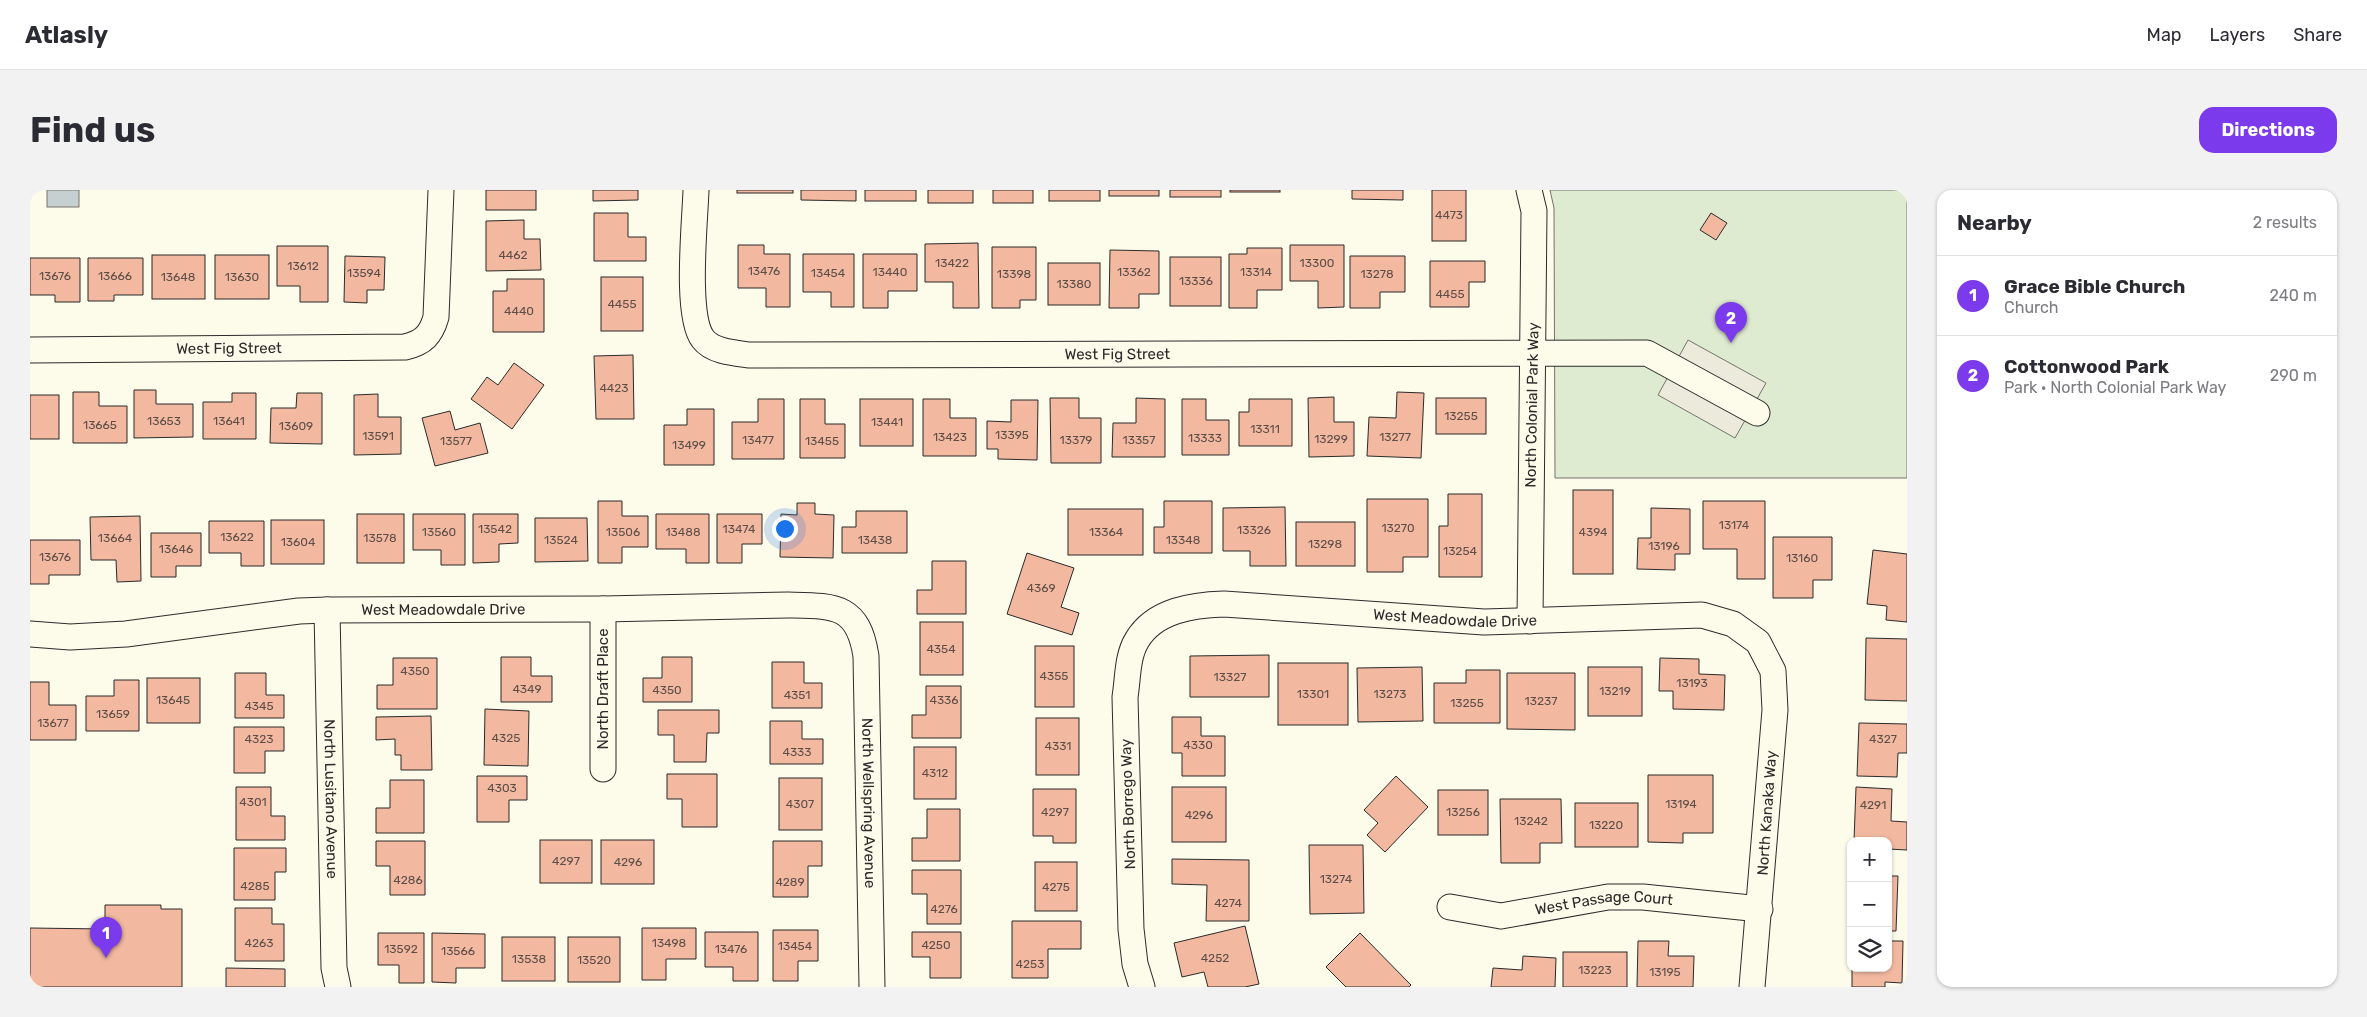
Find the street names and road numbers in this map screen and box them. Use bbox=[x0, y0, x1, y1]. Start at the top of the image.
street label: North Colonial Park Way bbox=[1522, 322, 1542, 488]
street label: West Fig Street bbox=[176, 339, 282, 358]
street label: West Fig Street bbox=[1064, 345, 1170, 363]
street label: West Meadowdale Drive bbox=[361, 600, 525, 619]
street label: West Meadowdale Drive bbox=[1373, 605, 1537, 631]
street label: North Draft Place bbox=[594, 628, 612, 750]
street label: North Wellspring Avenue bbox=[858, 718, 879, 888]
street label: North Lusitano Avenue bbox=[320, 719, 341, 879]
street label: North Borrego Way bbox=[1117, 738, 1139, 870]
street label: North Kanaka Way bbox=[1754, 750, 1780, 876]
street label: West Passage Court bbox=[1534, 888, 1674, 919]

